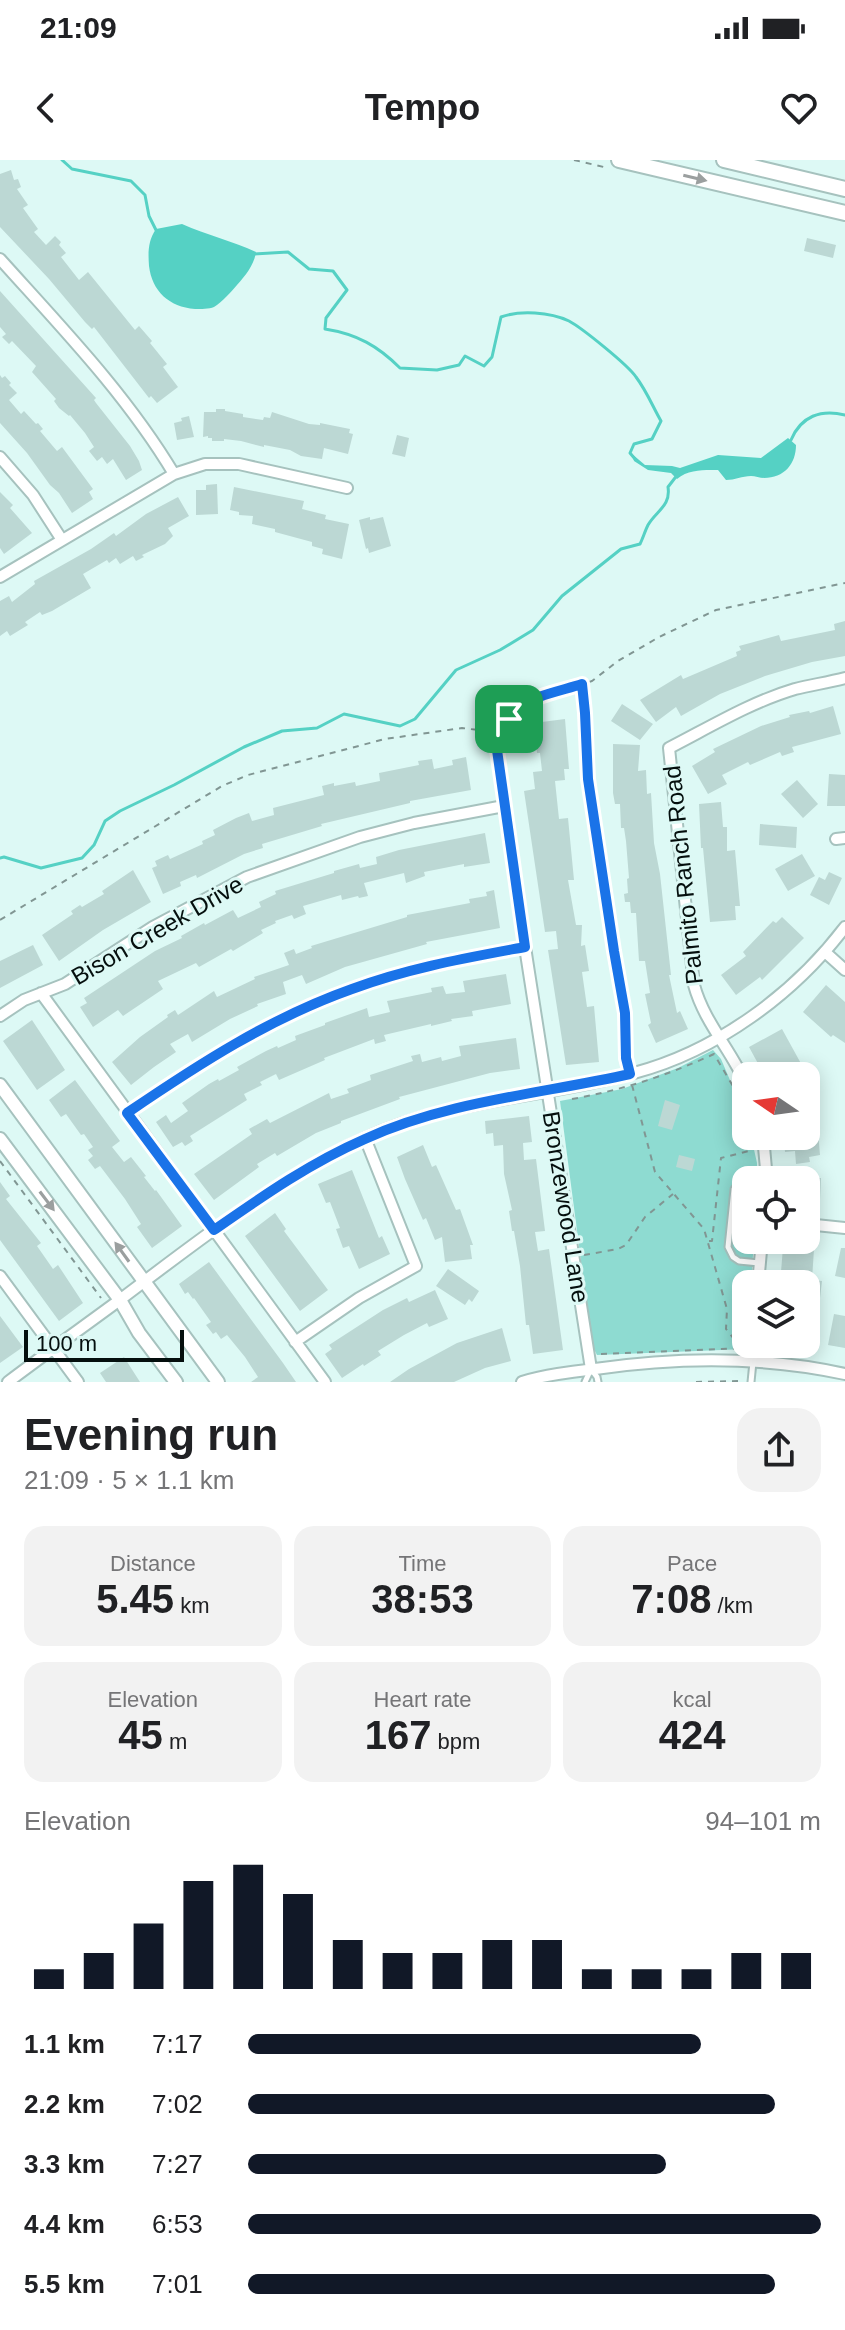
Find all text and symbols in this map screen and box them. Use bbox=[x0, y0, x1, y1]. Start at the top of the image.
text: 21:09 bbox=[40, 11, 117, 44]
icon: back bbox=[24, 86, 68, 130]
icon: heart bbox=[777, 86, 821, 130]
text: Tempo bbox=[365, 87, 480, 128]
one-way arrow bbox=[683, 172, 708, 185]
pin bbox=[475, 685, 543, 753]
icon: arrive bbox=[487, 697, 531, 741]
street label: Palmito Ranch Road bbox=[658, 764, 708, 986]
street label: Bison Creek Drive bbox=[67, 870, 247, 990]
north arrow bbox=[732, 1062, 820, 1150]
map controls bbox=[732, 1062, 820, 1358]
street label: Bronzewood Lane bbox=[538, 1109, 594, 1305]
button: locate bbox=[732, 1166, 820, 1254]
one-way arrow bbox=[38, 1191, 54, 1211]
one-way arrow bbox=[114, 1241, 130, 1262]
button: layers bbox=[732, 1270, 820, 1358]
scale bar bbox=[24, 1326, 184, 1362]
text: 100 m bbox=[36, 1331, 97, 1356]
button: share bbox=[737, 1408, 821, 1492]
text: Evening run bbox=[24, 1410, 278, 1459]
text: 21:09 · 5 × 1.1 km bbox=[24, 1465, 234, 1495]
text: Distance bbox=[110, 1551, 196, 1576]
text: Time bbox=[398, 1551, 447, 1576]
text: Pace bbox=[667, 1551, 717, 1576]
text: 5.45 bbox=[96, 1577, 174, 1621]
text: 38:53 bbox=[371, 1577, 474, 1621]
text: 7:08 bbox=[631, 1577, 711, 1621]
text: km bbox=[174, 1593, 209, 1618]
text: /km bbox=[711, 1593, 753, 1618]
text: Elevation bbox=[108, 1687, 198, 1712]
text: Heart rate bbox=[374, 1687, 471, 1712]
text: kcal bbox=[673, 1687, 712, 1712]
text: 45 bbox=[118, 1713, 163, 1757]
text: 167 bbox=[365, 1713, 431, 1757]
text: 424 bbox=[659, 1713, 726, 1757]
text: m bbox=[163, 1729, 187, 1754]
text: bpm bbox=[431, 1729, 480, 1754]
text: Elevation bbox=[24, 1806, 131, 1836]
text: 94–101 m bbox=[705, 1806, 821, 1836]
text: 1.1 km bbox=[24, 2029, 105, 2059]
text: 7:17 bbox=[152, 2029, 203, 2059]
text: 2.2 km bbox=[24, 2089, 105, 2119]
text: 7:02 bbox=[152, 2089, 203, 2119]
text: 3.3 km bbox=[24, 2149, 105, 2179]
text: 7:27 bbox=[152, 2149, 203, 2179]
text: 4.4 km bbox=[24, 2209, 105, 2239]
text: 6:53 bbox=[152, 2209, 203, 2239]
text: 5.5 km bbox=[24, 2269, 105, 2299]
text: 7:01 bbox=[152, 2269, 203, 2299]

